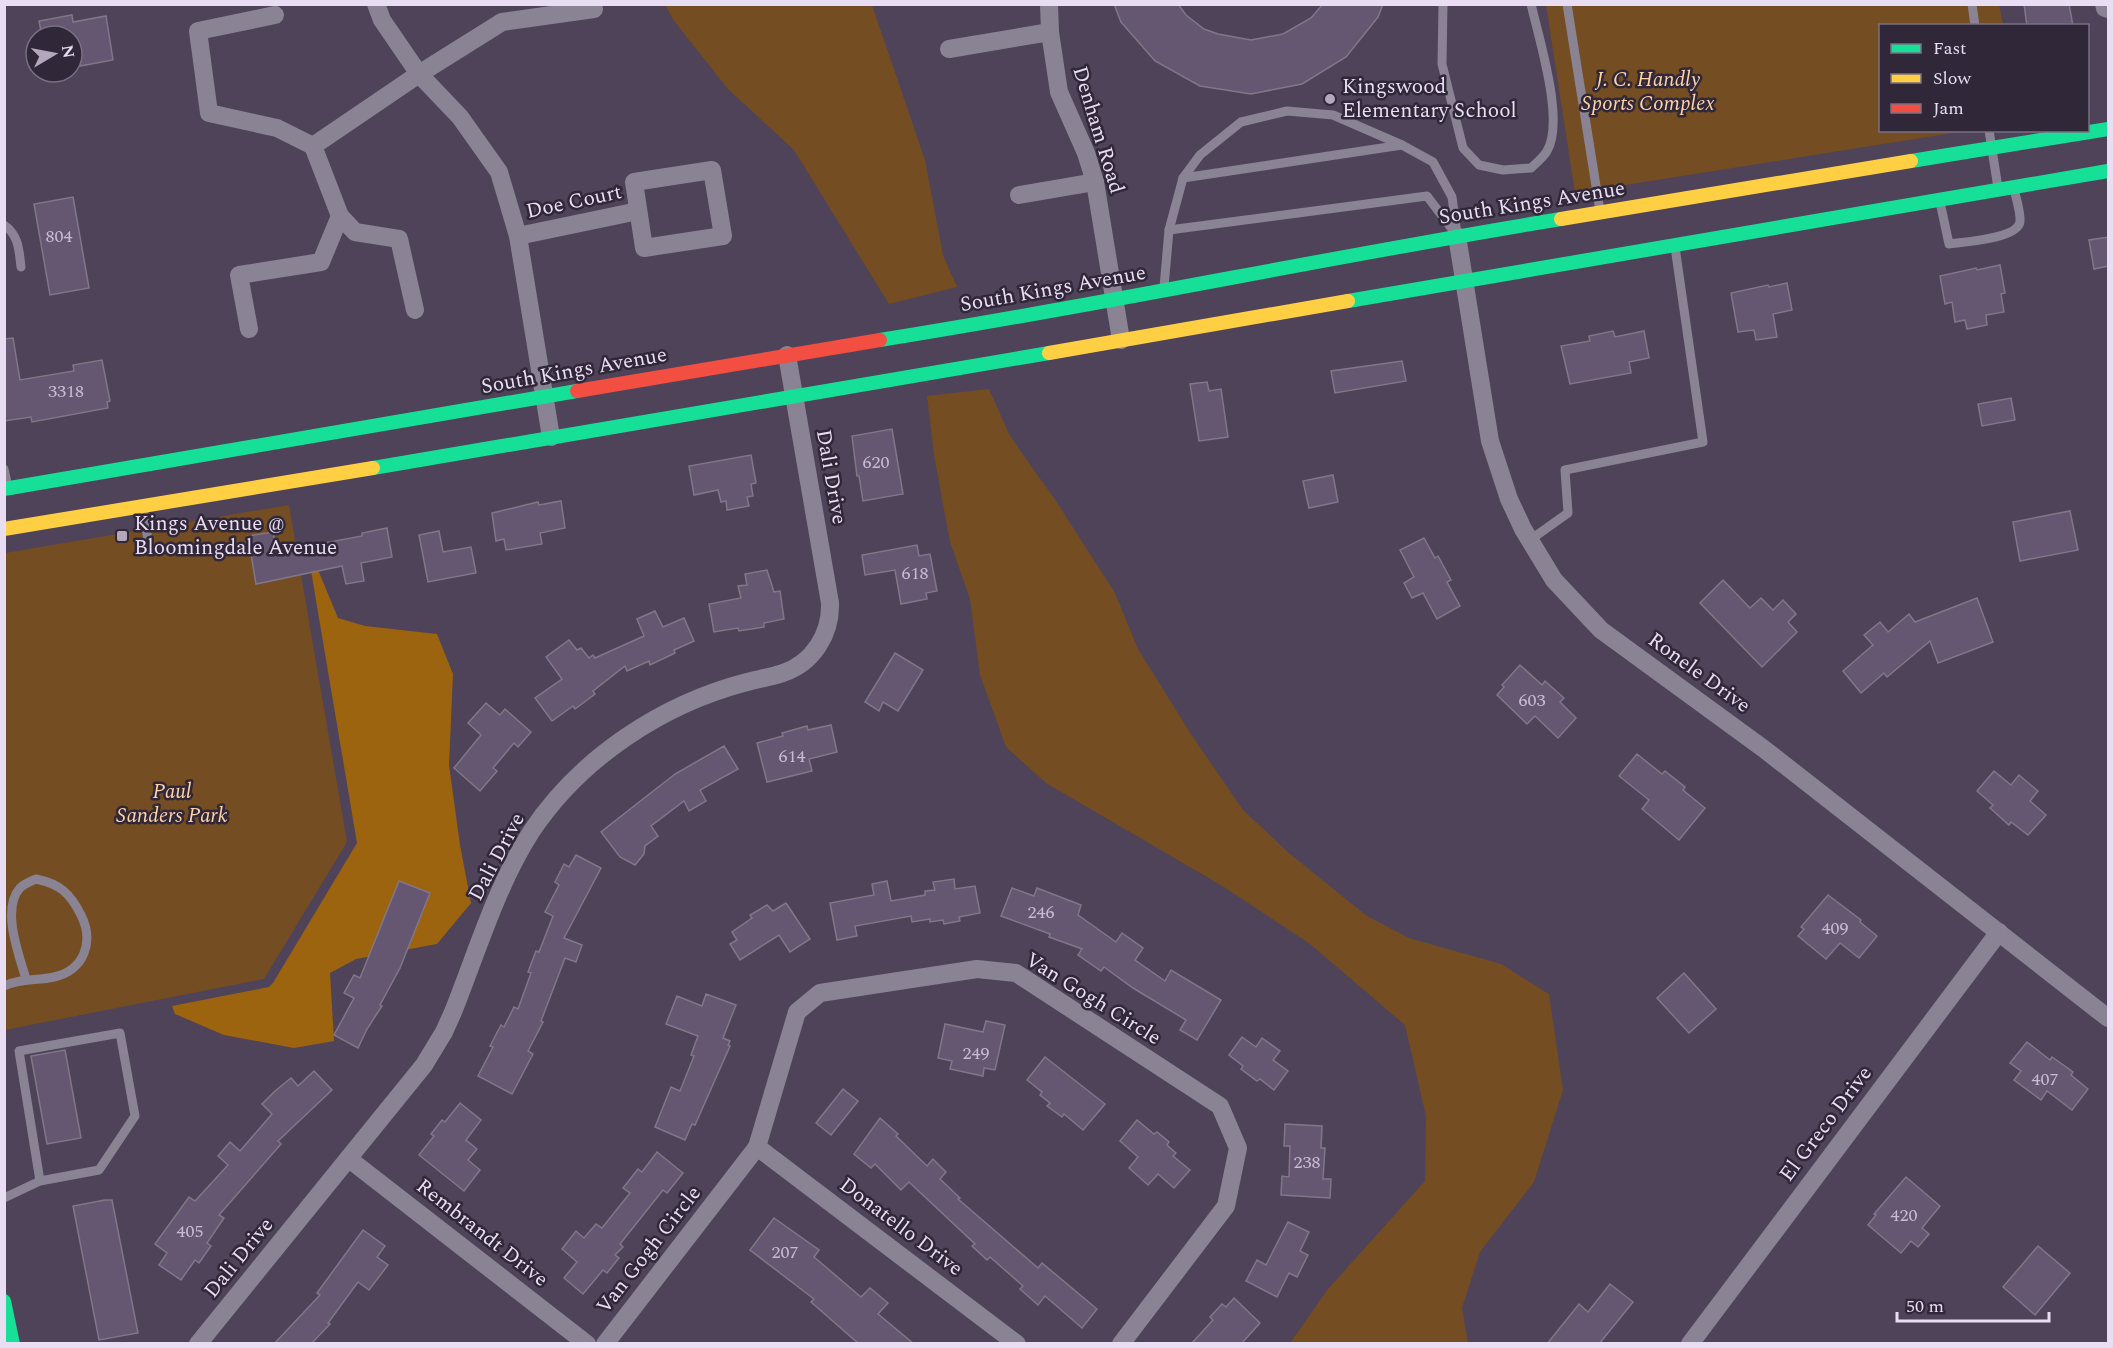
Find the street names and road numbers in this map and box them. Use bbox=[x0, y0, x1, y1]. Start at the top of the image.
street label: Denham Road bbox=[1063, 62, 1133, 198]
street label: South Kings Avenue bbox=[1437, 172, 1627, 234]
street label: Doe Court bbox=[523, 176, 625, 228]
street label: South Kings Avenue bbox=[958, 257, 1148, 321]
street label: South Kings Avenue bbox=[479, 339, 669, 403]
street label: Dali Drive bbox=[807, 427, 855, 527]
street label: Ronele Drive bbox=[1641, 625, 1757, 721]
street label: Dali Drive bbox=[460, 807, 534, 907]
street label: Van Gogh Circle bbox=[1019, 944, 1167, 1054]
street label: El Greco Drive bbox=[1772, 1059, 1880, 1189]
street label: Donatello Drive bbox=[832, 1170, 970, 1284]
street label: Rembrandt Drive bbox=[409, 1171, 555, 1295]
street label: Van Gogh Circle bbox=[589, 1179, 709, 1321]
street label: Dali Drive bbox=[196, 1211, 282, 1305]

